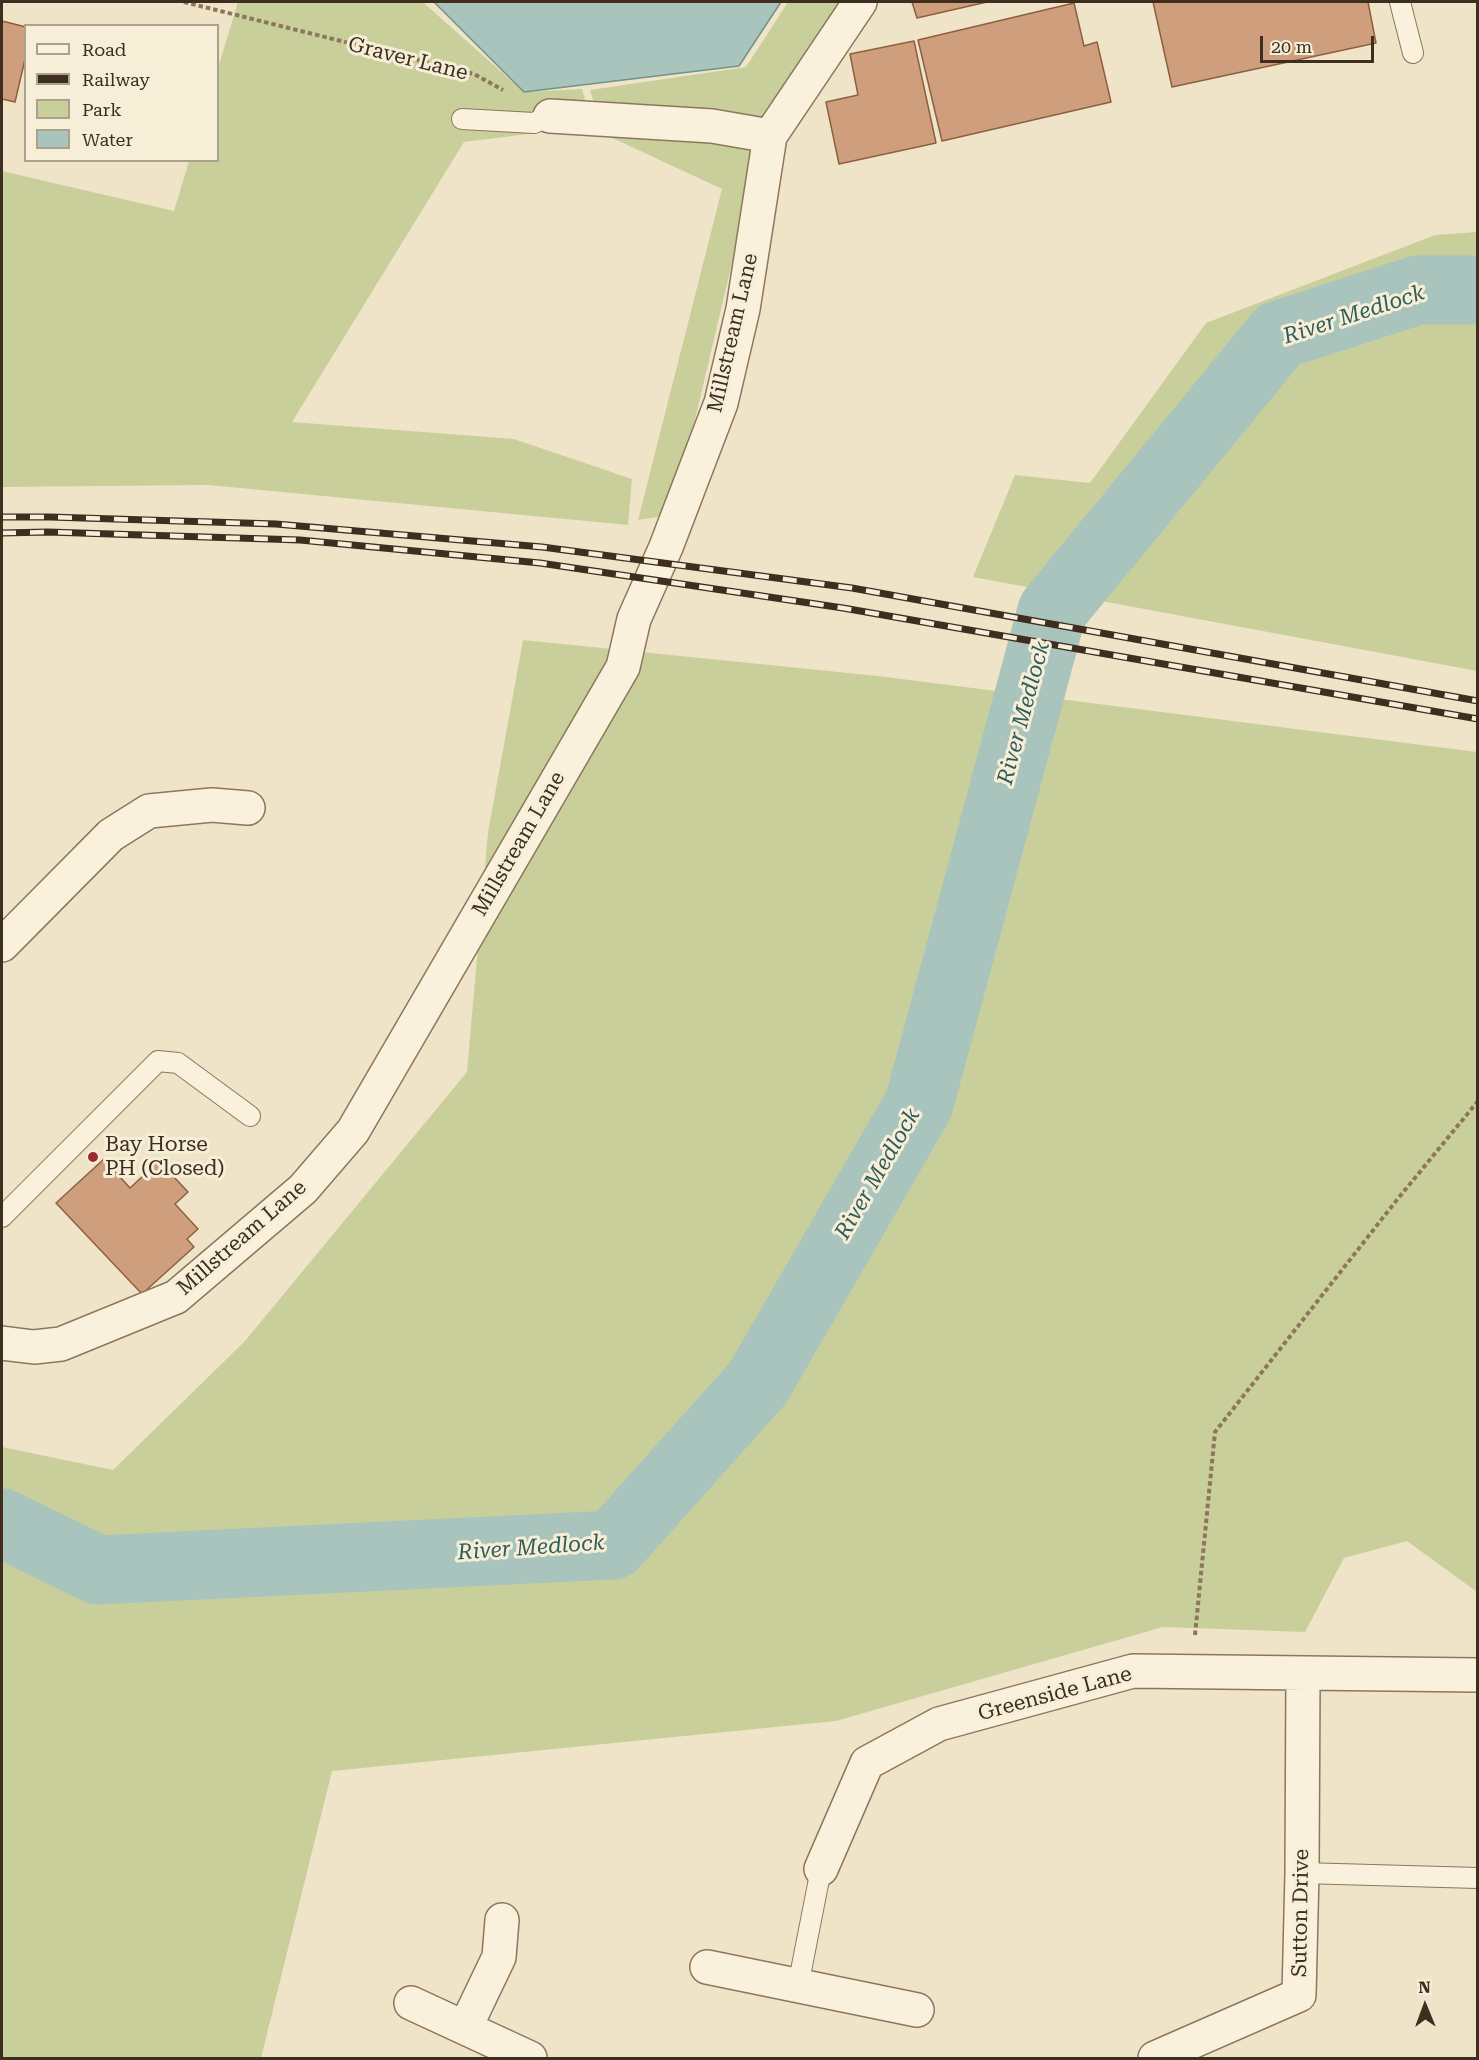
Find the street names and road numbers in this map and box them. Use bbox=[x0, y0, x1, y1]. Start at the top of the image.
street label: Graver Lane bbox=[345, 32, 471, 86]
street label: Millstream Lane bbox=[702, 251, 764, 415]
street label: Millstream Lane bbox=[467, 767, 571, 921]
street label: Millstream Lane bbox=[172, 1175, 312, 1301]
street label: Greenside Lane bbox=[975, 1661, 1135, 1727]
street label: Sutton Drive bbox=[1287, 1849, 1315, 1977]

